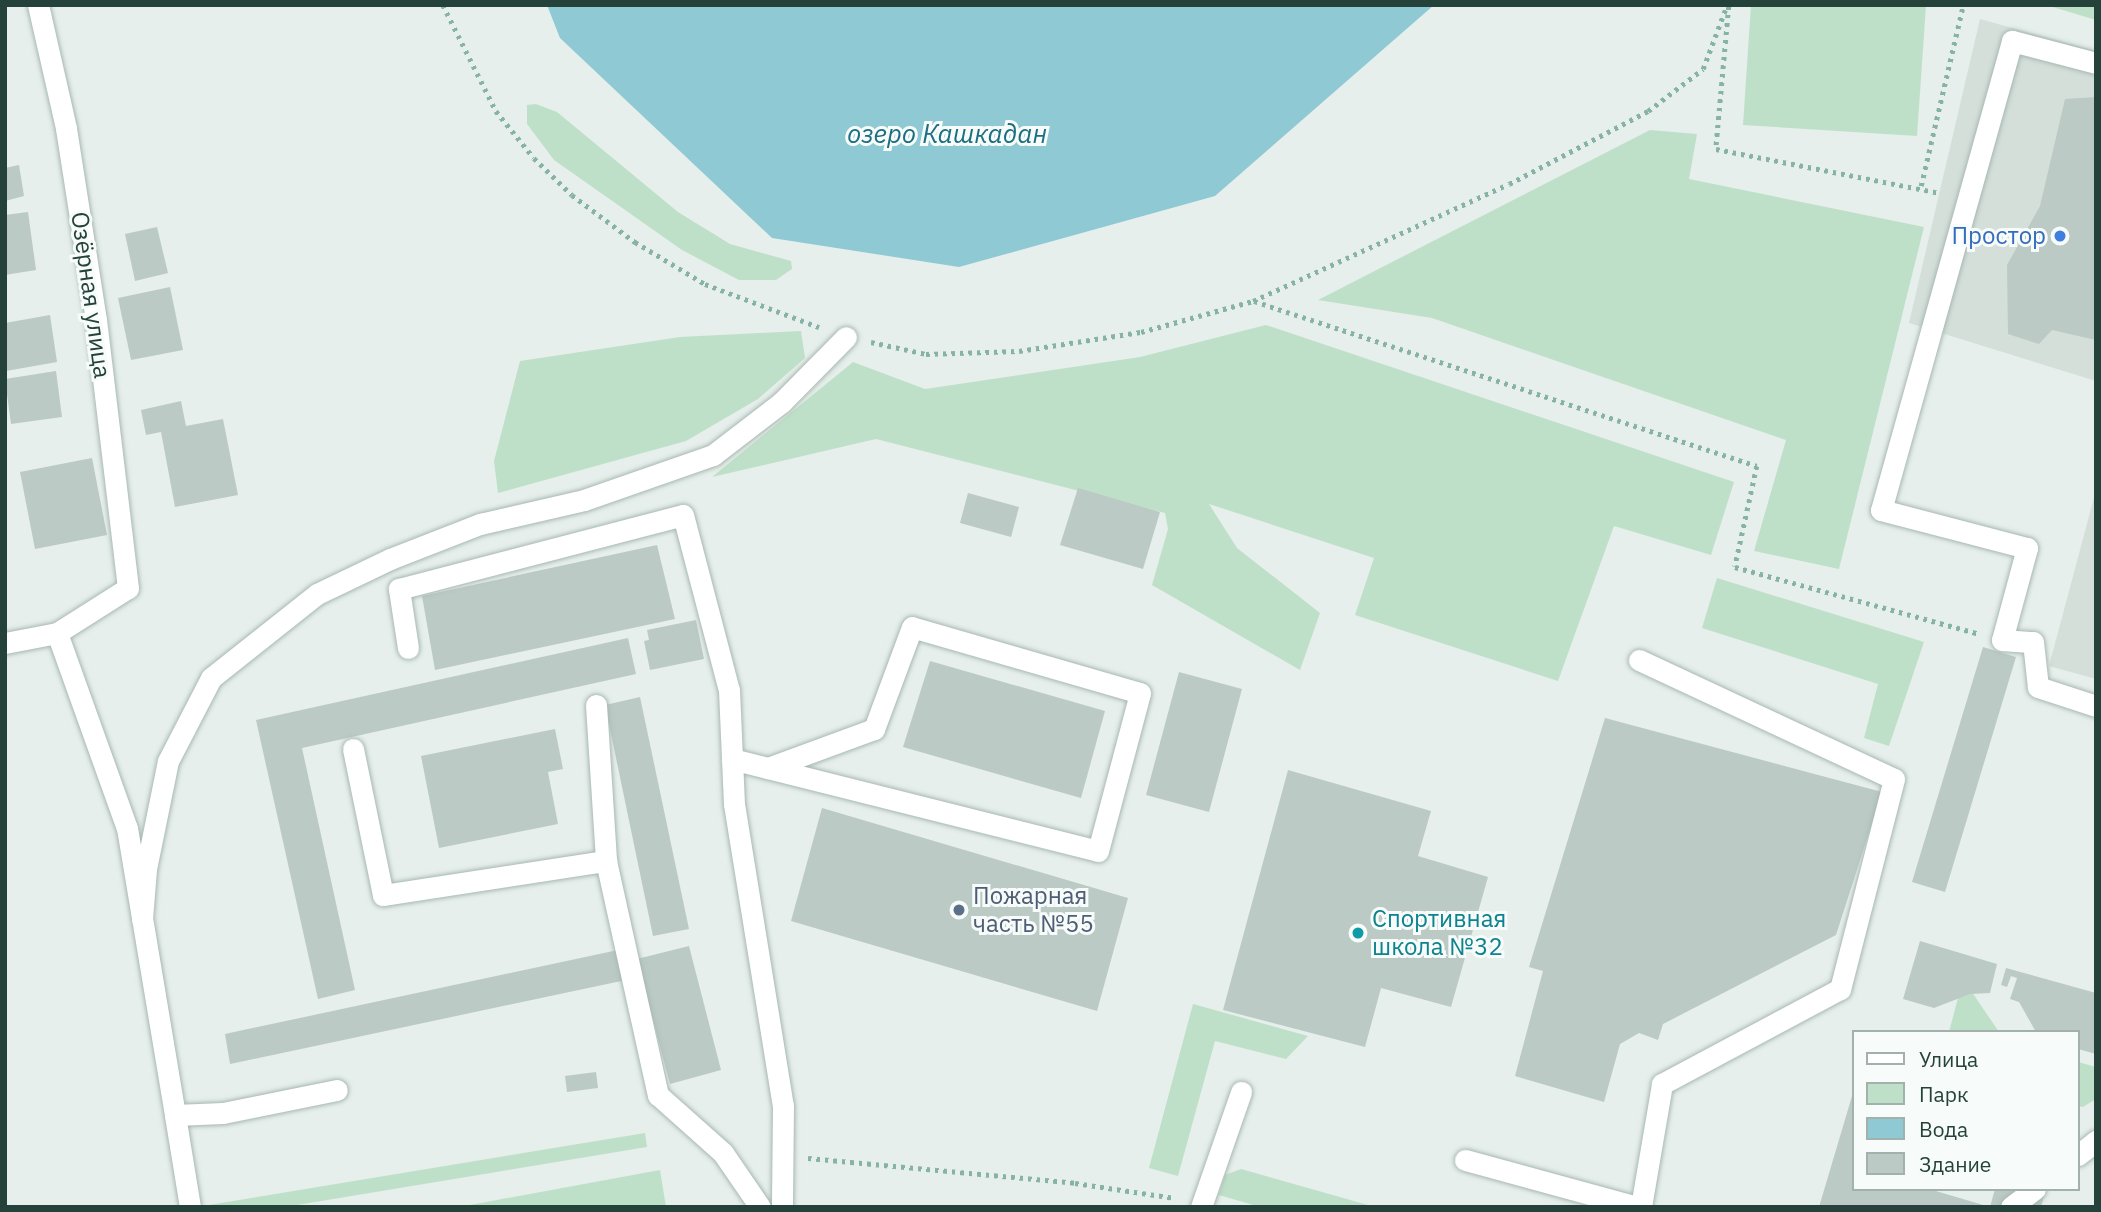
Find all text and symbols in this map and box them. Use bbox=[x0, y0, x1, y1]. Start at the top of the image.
water label: озеро Кашкадан bbox=[847, 118, 1047, 150]
street label: Озёрная улица bbox=[65, 210, 117, 380]
place label: Простор bbox=[1951, 222, 2046, 250]
marker: Простор bbox=[2052, 228, 2068, 244]
place label: Пожарная часть №55 bbox=[973, 882, 1094, 938]
marker: Пожарная часть №55 bbox=[951, 902, 967, 918]
place label: Спортивная школа №32 bbox=[1372, 905, 1506, 961]
marker: Спортивная школа №32 bbox=[1350, 925, 1366, 941]
legend bbox=[1853, 1030, 2080, 1191]
text: Улица bbox=[1919, 1045, 1978, 1073]
text: Парк bbox=[1919, 1080, 1969, 1108]
text: Вода bbox=[1919, 1115, 1968, 1143]
text: Здание bbox=[1919, 1150, 1991, 1178]

